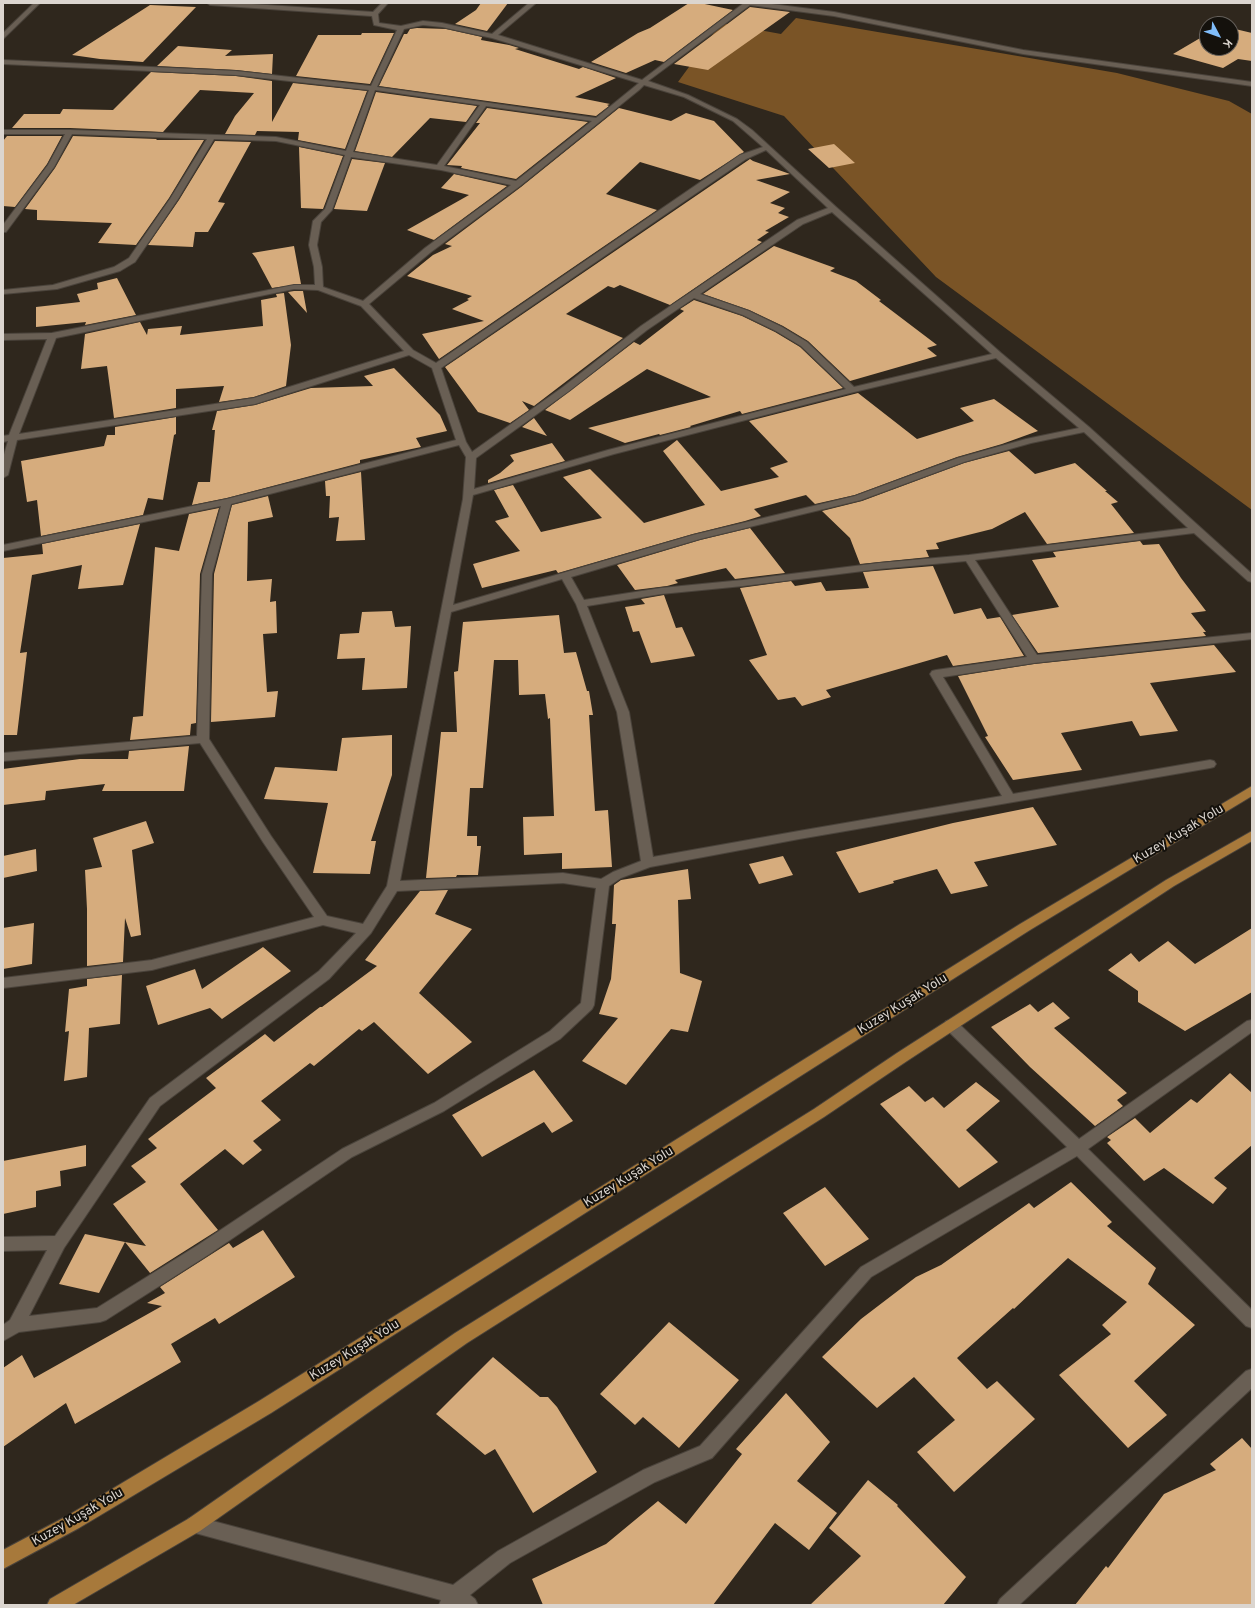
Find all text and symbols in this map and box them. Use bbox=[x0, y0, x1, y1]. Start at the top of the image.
north arrow bbox=[1199, 16, 1239, 56]
text: K bbox=[1219, 36, 1235, 51]
street label: Kuzey Kuşak Yolu bbox=[1131, 802, 1227, 868]
street label: Kuzey Kuşak Yolu bbox=[855, 971, 951, 1039]
street label: Kuzey Kuşak Yolu bbox=[581, 1144, 677, 1212]
street label: Kuzey Kuşak Yolu bbox=[307, 1317, 403, 1385]
street label: Kuzey Kuşak Yolu bbox=[30, 1486, 126, 1550]

